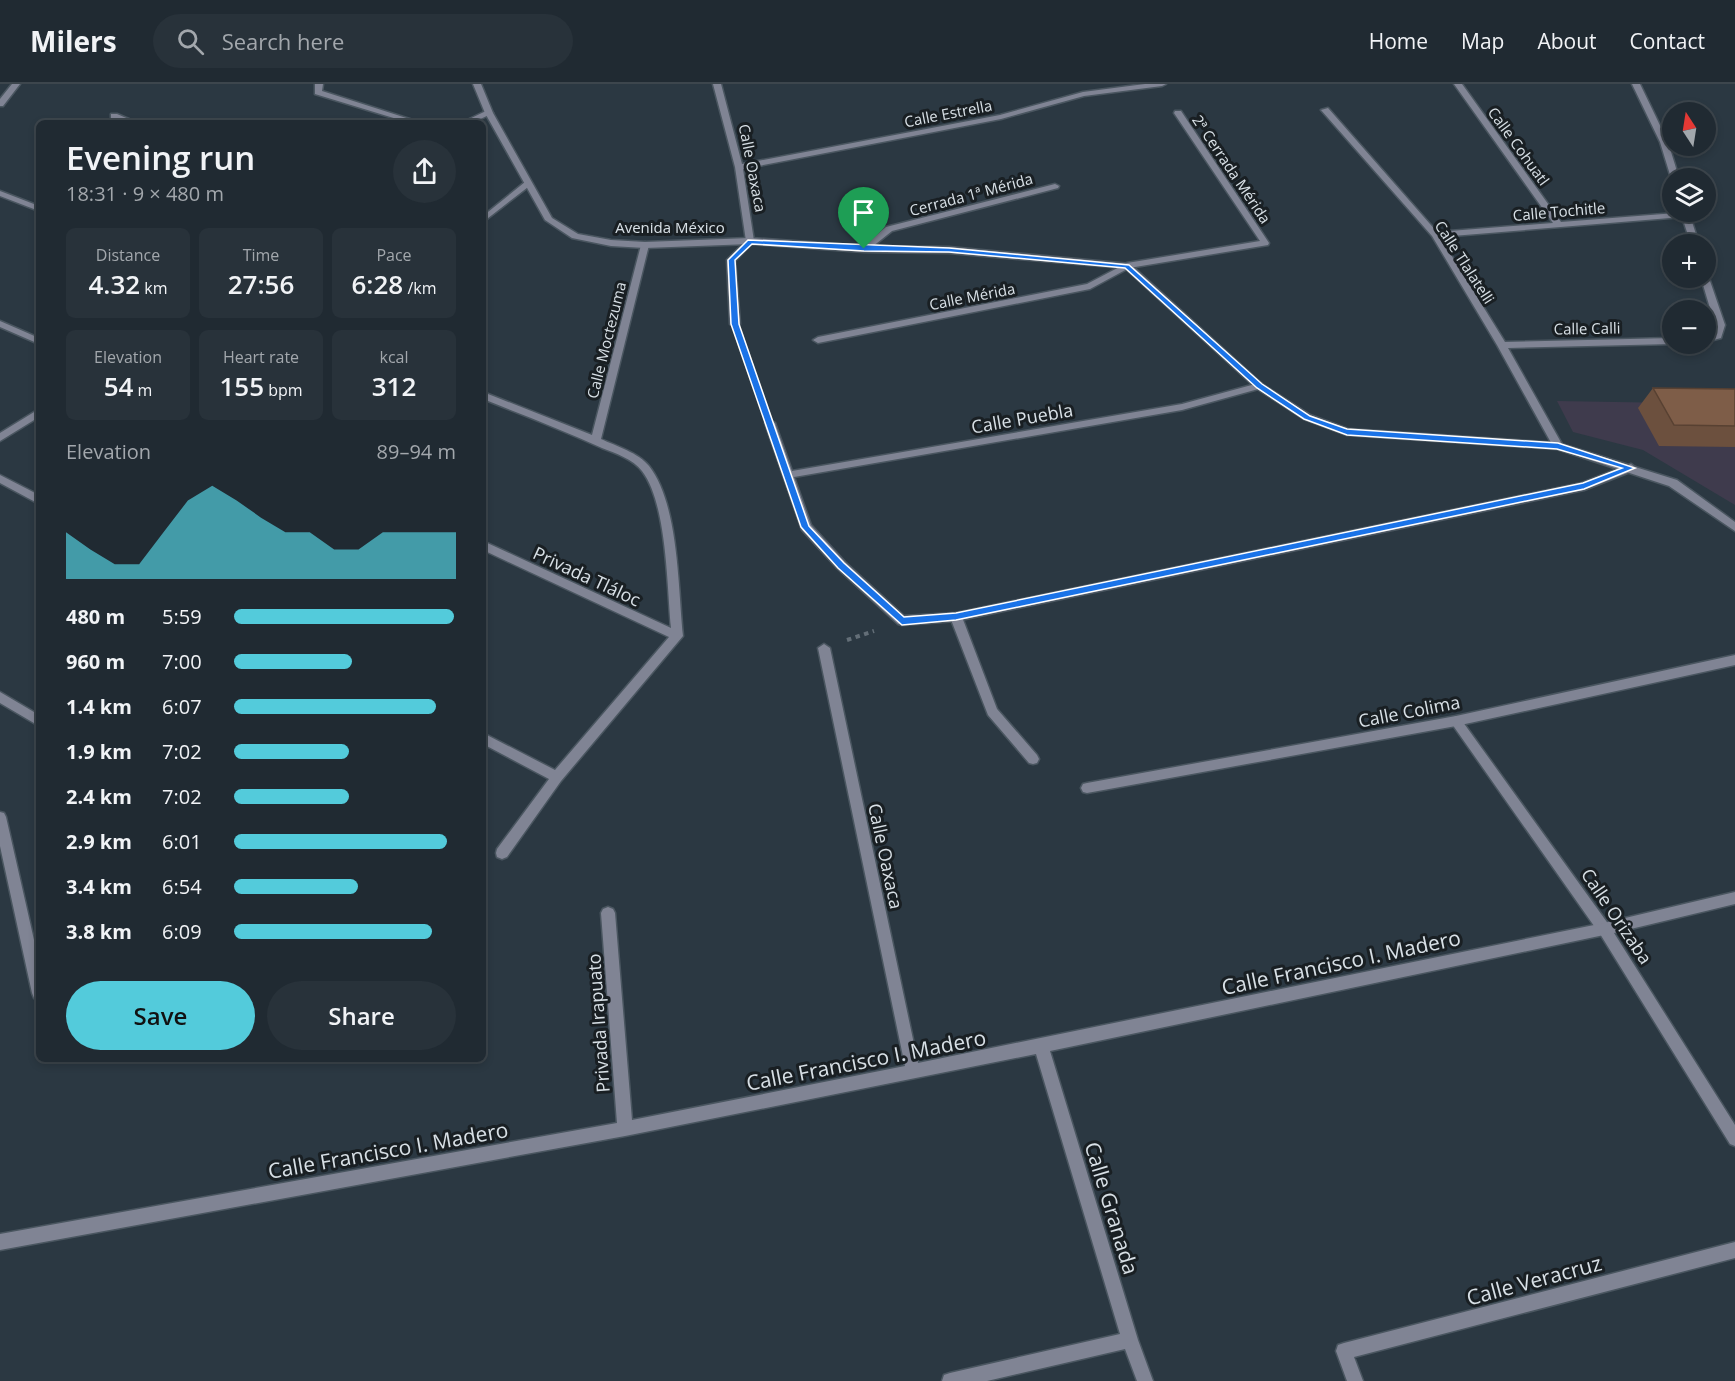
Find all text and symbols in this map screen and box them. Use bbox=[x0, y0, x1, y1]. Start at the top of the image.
search box bbox=[153, 14, 573, 68]
text: Milers bbox=[30, 22, 117, 60]
icon: search bbox=[174, 25, 207, 58]
text: Search here bbox=[222, 26, 344, 56]
text: Home bbox=[1369, 27, 1428, 55]
text: Map bbox=[1461, 27, 1504, 55]
text: About bbox=[1537, 27, 1597, 55]
text: Contact bbox=[1630, 27, 1705, 55]
street label: Calle Estrella bbox=[902, 95, 994, 131]
north arrow bbox=[1662, 102, 1716, 156]
map controls bbox=[1662, 102, 1716, 354]
street label: Calle Cohuatl bbox=[1484, 103, 1554, 189]
street label: 2ª Cerrada Mérida bbox=[1188, 111, 1276, 227]
street label: Calle Oaxaca bbox=[735, 122, 771, 214]
text: Evening run bbox=[66, 135, 255, 180]
button: share bbox=[393, 140, 456, 203]
street label: Cerrada 1ª Mérida bbox=[907, 168, 1035, 220]
button: layers bbox=[1662, 168, 1716, 222]
text: 18:31 · 9 × 480 m bbox=[66, 180, 224, 207]
pin bbox=[838, 187, 889, 249]
icon: arrive bbox=[847, 196, 880, 229]
street label: Calle Tochitle bbox=[1512, 197, 1606, 225]
street label: Avenida México bbox=[615, 217, 725, 237]
street label: Calle Tlalatelli bbox=[1431, 217, 1499, 307]
button: + bbox=[1662, 234, 1716, 288]
text: Distance bbox=[96, 244, 160, 266]
text: Time bbox=[243, 244, 279, 266]
text: Pace bbox=[376, 244, 412, 266]
text: 4.32 bbox=[88, 266, 140, 302]
text: 27:56 bbox=[228, 266, 294, 302]
text: 6:28 bbox=[352, 266, 403, 302]
text: km bbox=[140, 277, 168, 299]
text: /km bbox=[403, 277, 436, 299]
street label: Calle Mérida bbox=[927, 278, 1017, 314]
street label: Calle Moctezuma bbox=[582, 280, 630, 400]
button: − bbox=[1662, 300, 1716, 354]
street label: Calle Calli bbox=[1553, 317, 1621, 339]
text: Elevation bbox=[94, 346, 162, 368]
text: Heart rate bbox=[223, 346, 299, 368]
text: kcal bbox=[380, 346, 409, 368]
text: 54 bbox=[104, 368, 133, 404]
text: 155 bbox=[219, 368, 264, 404]
text: 312 bbox=[372, 368, 416, 404]
text: m bbox=[133, 379, 152, 401]
text: bpm bbox=[264, 379, 303, 401]
street label: Calle Puebla bbox=[969, 397, 1075, 439]
text: Elevation bbox=[66, 438, 151, 465]
text: 89–94 m bbox=[377, 438, 456, 465]
street label: Privada Tláloc bbox=[529, 541, 645, 612]
text: 480 m bbox=[66, 603, 125, 630]
text: 5:59 bbox=[162, 603, 202, 630]
text: 960 m bbox=[66, 648, 125, 675]
text: 7:00 bbox=[162, 648, 202, 675]
street label: Calle Colima bbox=[1356, 689, 1462, 733]
text: 1.4 km bbox=[66, 693, 132, 720]
text: 6:07 bbox=[162, 693, 202, 720]
text: 1.9 km bbox=[66, 738, 132, 765]
text: 7:02 bbox=[162, 738, 202, 765]
text: 2.4 km bbox=[66, 783, 132, 810]
text: 7:02 bbox=[162, 783, 202, 810]
street label: Calle Oaxaca bbox=[863, 801, 909, 911]
text: 2.9 km bbox=[66, 828, 132, 855]
text: 6:01 bbox=[162, 828, 202, 855]
street label: Calle Orizaba bbox=[1576, 863, 1658, 969]
text: 3.4 km bbox=[66, 873, 132, 900]
text: 6:54 bbox=[162, 873, 202, 900]
text: 3.8 km bbox=[66, 918, 132, 945]
text: 6:09 bbox=[162, 918, 202, 945]
street label: Calle Francisco I. Madero bbox=[1219, 923, 1463, 1001]
street label: Privada Irapuato bbox=[581, 953, 615, 1093]
button: Save bbox=[66, 981, 255, 1050]
button: Share bbox=[267, 981, 456, 1050]
street label: Calle Francisco I. Madero bbox=[744, 1023, 988, 1097]
street label: Calle Francisco I. Madero bbox=[266, 1115, 510, 1185]
street label: Calle Granada bbox=[1079, 1138, 1145, 1278]
street label: Calle Veracruz bbox=[1463, 1248, 1605, 1311]

